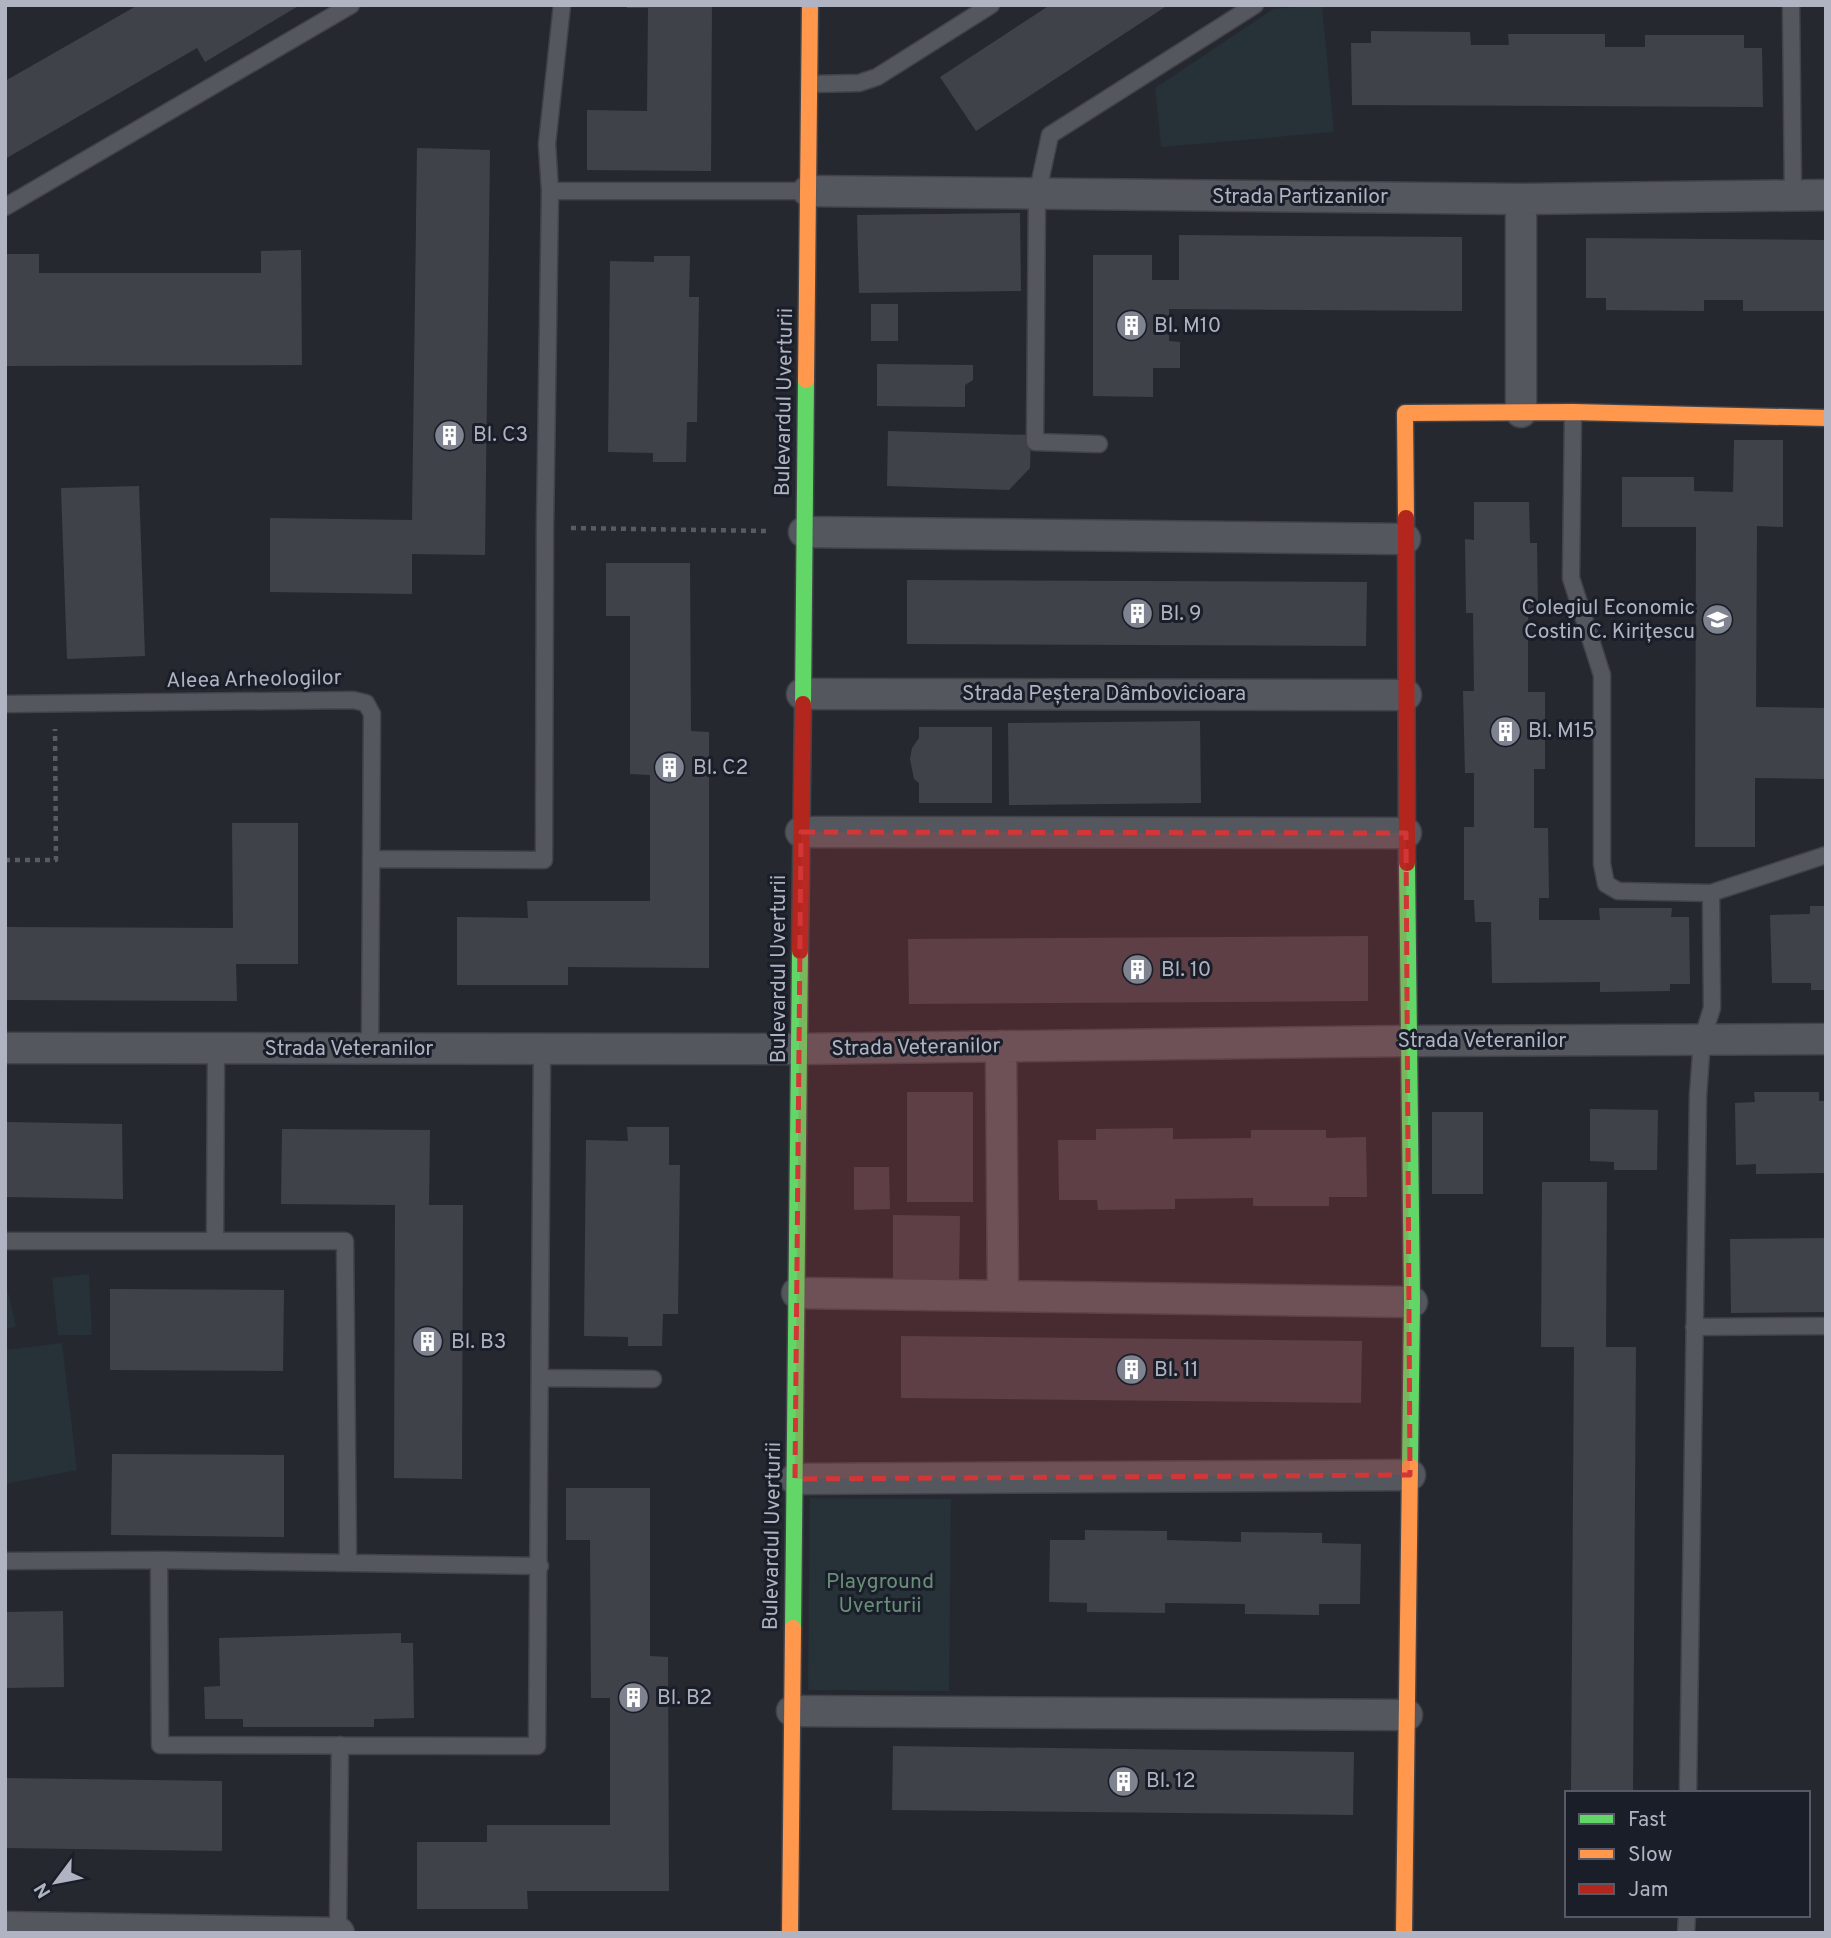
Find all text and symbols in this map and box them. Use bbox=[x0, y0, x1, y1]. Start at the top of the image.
street label: Strada Partizanilor bbox=[1212, 184, 1388, 211]
street label: Bulevardul Uverturii bbox=[770, 307, 800, 497]
building icon: Bl. M10 bbox=[1114, 309, 1148, 343]
place label: Bl. M10 bbox=[1154, 313, 1221, 340]
building icon: Bl. C3 bbox=[433, 418, 467, 452]
place label: Bl. C3 bbox=[473, 422, 528, 449]
place label: Colegiul Economic Costin C. Kirițescu bbox=[1521, 595, 1695, 646]
building icon: Bl. 9 bbox=[1120, 597, 1154, 631]
place label: Bl. 9 bbox=[1160, 601, 1201, 628]
school or university icon: Colegiul Economic Costin C. Kirițescu bbox=[1701, 603, 1735, 637]
street label: Aleea Arheologilor bbox=[166, 665, 342, 695]
street label: Strada Peștera Dâmbovicioara bbox=[962, 681, 1246, 708]
building icon: Bl. M15 bbox=[1488, 714, 1522, 748]
place label: Bl. M15 bbox=[1528, 718, 1595, 745]
building icon: Bl. C2 bbox=[653, 751, 687, 785]
place label: Bl. C2 bbox=[693, 755, 748, 782]
street label: Bulevardul Uverturii bbox=[766, 875, 793, 1063]
building icon: Bl. 10 bbox=[1121, 953, 1155, 987]
place label: Bl. 10 bbox=[1161, 957, 1211, 984]
street label: Strada Veteranilor bbox=[1397, 1028, 1567, 1055]
street label: Strada Veteranilor bbox=[831, 1033, 1001, 1063]
street label: Strada Veteranilor bbox=[264, 1036, 434, 1063]
building icon: Bl. B3 bbox=[411, 1325, 445, 1359]
place label: Bl. B3 bbox=[451, 1329, 506, 1356]
building icon: Bl. 11 bbox=[1114, 1353, 1148, 1387]
place label: Bl. 11 bbox=[1154, 1357, 1199, 1384]
street label: Bulevardul Uverturii bbox=[758, 1441, 788, 1631]
park label: Playground Uverturii bbox=[826, 1569, 934, 1620]
building icon: Bl. B2 bbox=[617, 1681, 651, 1715]
place label: Bl. B2 bbox=[657, 1685, 712, 1712]
building icon: Bl. 12 bbox=[1106, 1764, 1140, 1798]
place label: Bl. 12 bbox=[1146, 1768, 1196, 1795]
legend bbox=[1565, 1791, 1810, 1917]
text: Fast bbox=[1628, 1807, 1667, 1834]
text: Slow bbox=[1628, 1842, 1673, 1869]
north arrow bbox=[21, 1847, 91, 1917]
text: Jam bbox=[1628, 1877, 1669, 1904]
text: N bbox=[29, 1878, 57, 1902]

